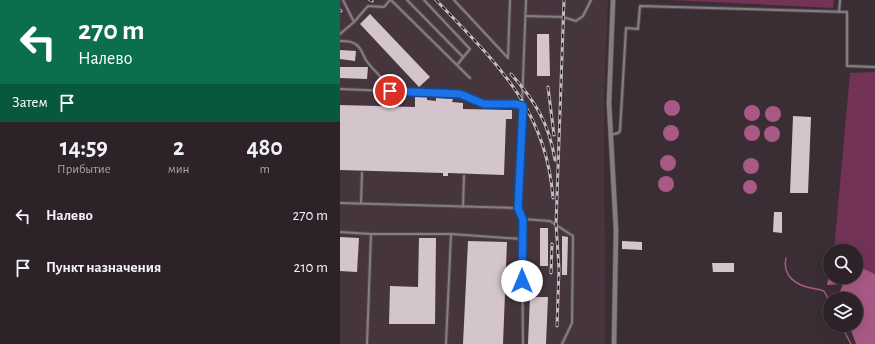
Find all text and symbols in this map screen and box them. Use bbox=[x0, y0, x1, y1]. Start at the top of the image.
icon: left bbox=[12, 16, 64, 68]
text: 270 m bbox=[78, 17, 145, 45]
text: Налево bbox=[78, 50, 132, 68]
pin bbox=[373, 74, 407, 108]
icon: arrive bbox=[379, 80, 401, 102]
icon: arrive bbox=[56, 92, 78, 114]
text: Затем bbox=[12, 95, 48, 110]
text: 14:59 bbox=[60, 136, 108, 160]
text: 2 bbox=[173, 136, 184, 160]
text: 480 bbox=[246, 136, 283, 160]
text: Прибытие bbox=[57, 163, 111, 176]
text: мин bbox=[168, 163, 189, 176]
text: m bbox=[259, 163, 270, 176]
icon: left bbox=[12, 205, 34, 227]
text: Налево bbox=[46, 208, 93, 223]
text: 270 m bbox=[293, 208, 328, 223]
map controls bbox=[823, 244, 863, 332]
button: search bbox=[823, 244, 863, 284]
icon: arrive bbox=[12, 257, 34, 279]
text: Пункт назначения bbox=[46, 260, 161, 275]
text: 210 m bbox=[294, 260, 328, 275]
position arrow bbox=[501, 260, 543, 302]
button: layers bbox=[823, 292, 863, 332]

